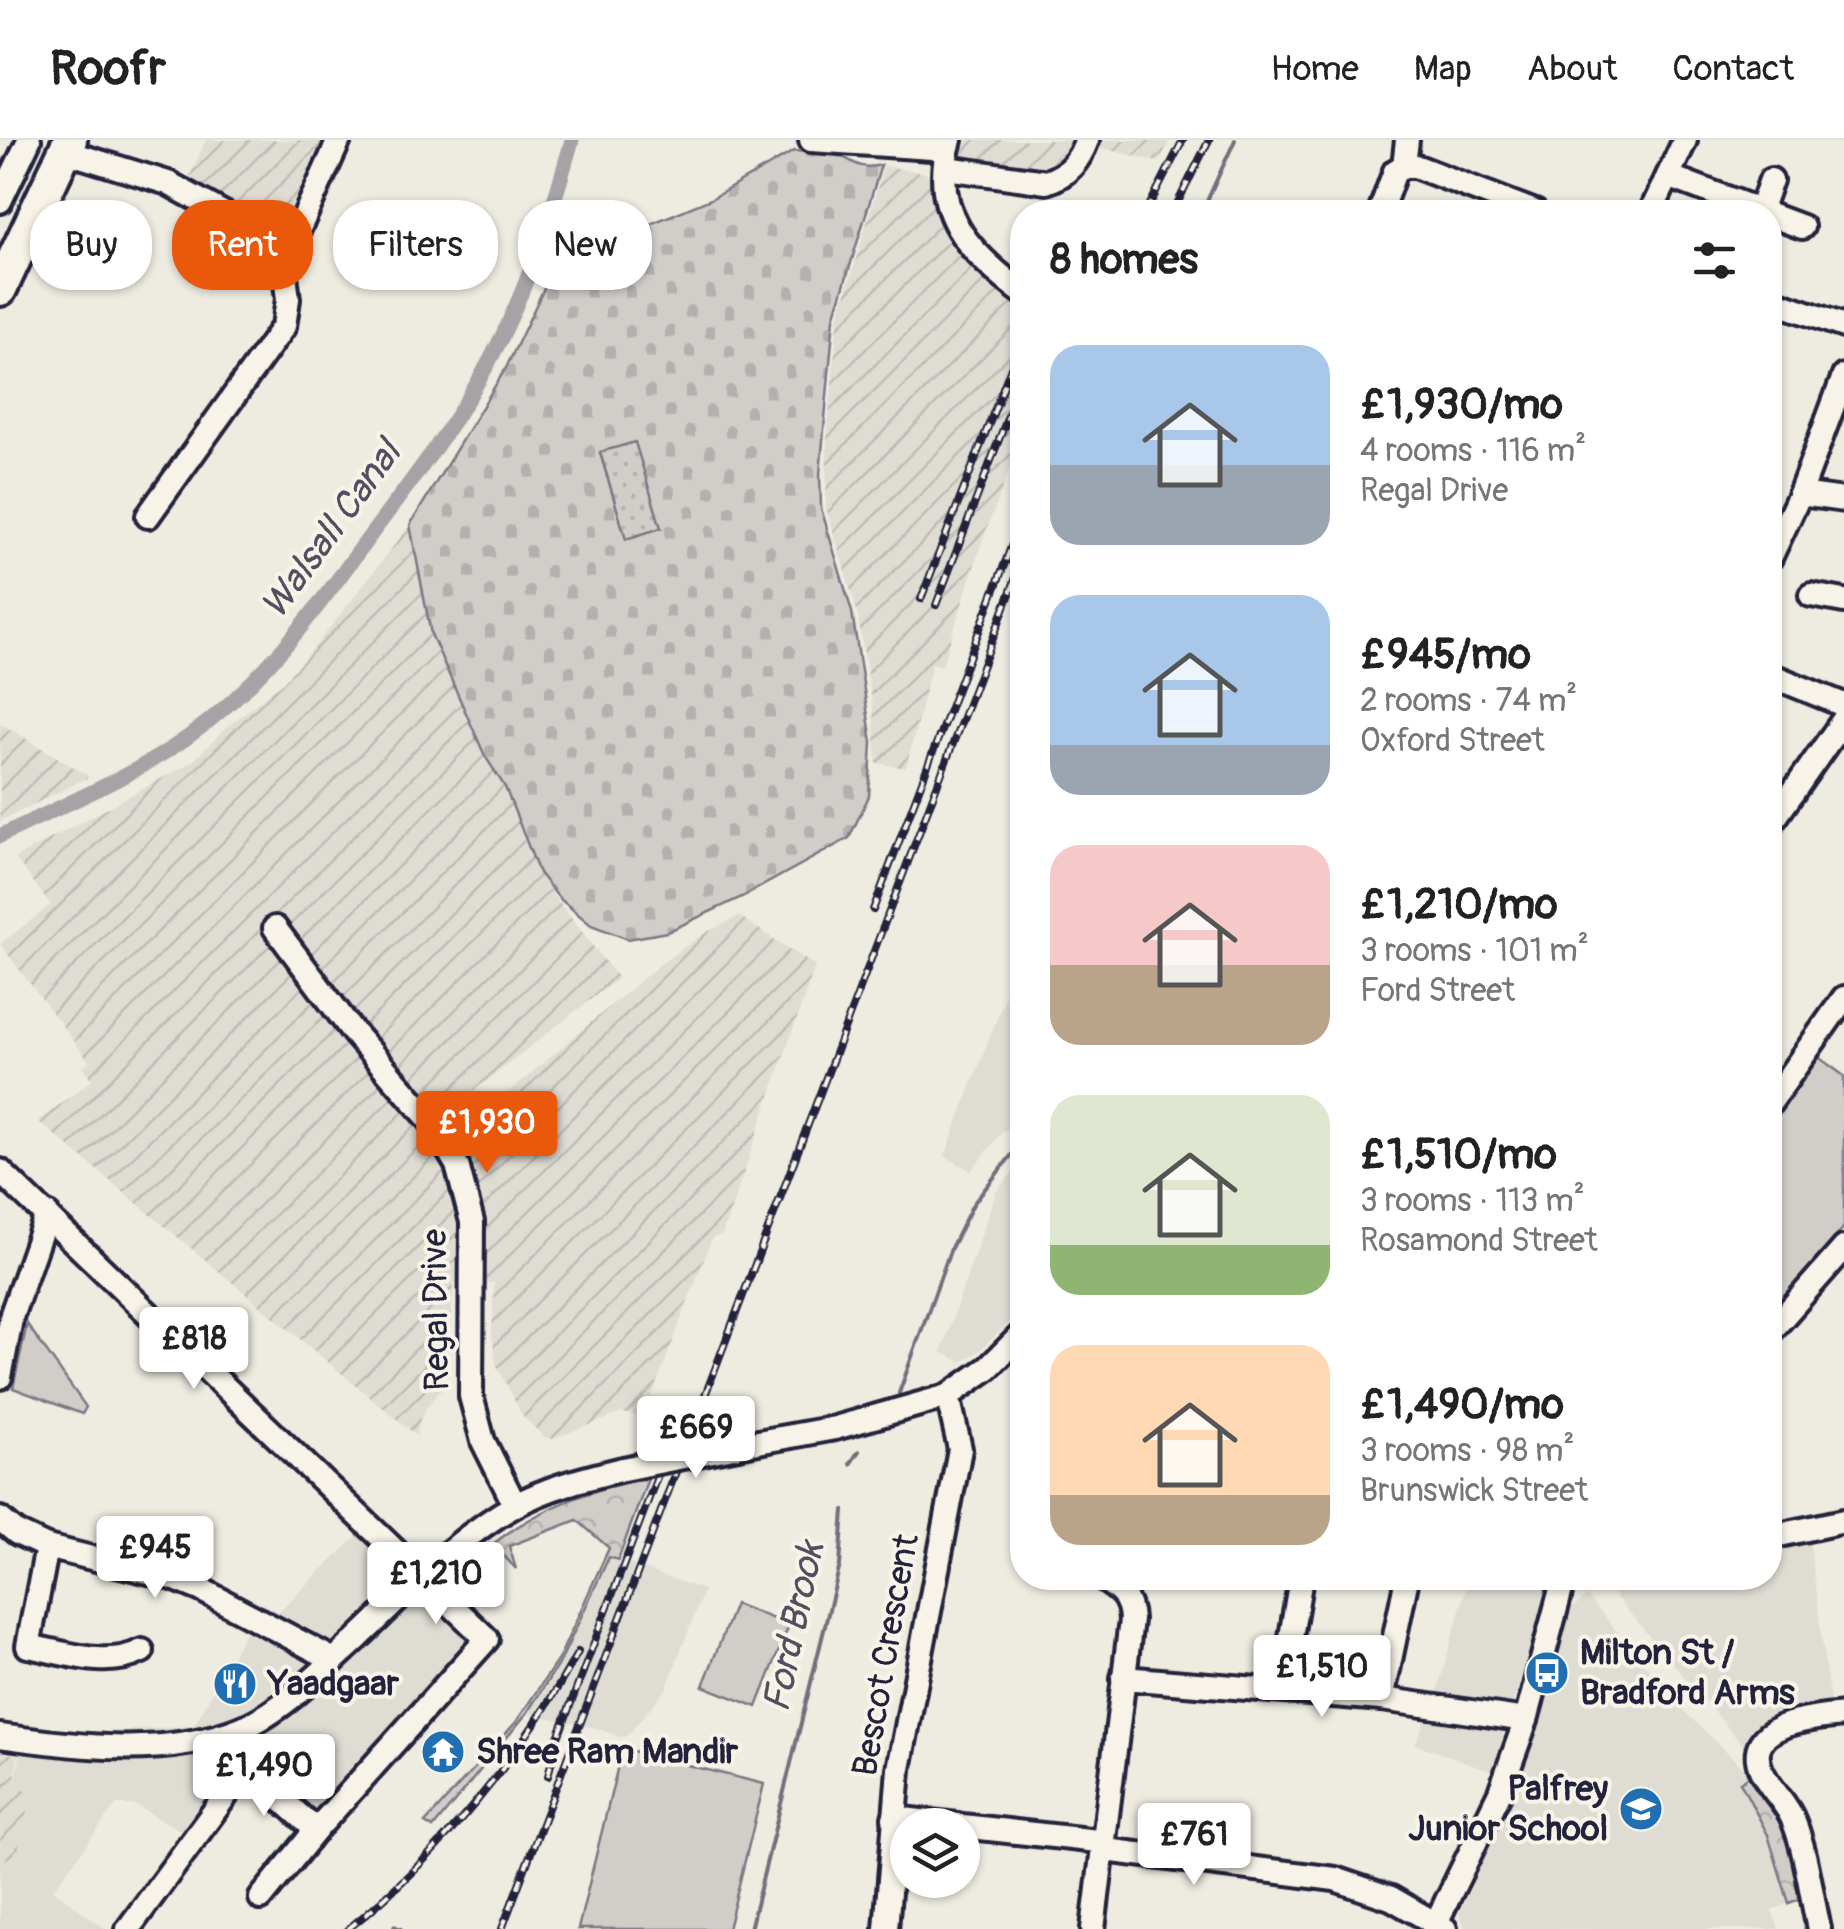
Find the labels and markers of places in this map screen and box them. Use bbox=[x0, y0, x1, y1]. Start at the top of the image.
pin: £1,930 bbox=[406, 1091, 568, 1176]
pin: £818 bbox=[135, 1307, 253, 1392]
pin: £669 bbox=[637, 1396, 755, 1481]
pin: £945 bbox=[96, 1516, 214, 1601]
pin: £1,210 bbox=[355, 1542, 517, 1627]
place label: Milton St / Bradford Arms bbox=[1580, 1631, 1795, 1715]
pin: £1,510 bbox=[1241, 1635, 1403, 1720]
bus stop icon: Milton St / Bradford Arms bbox=[1524, 1650, 1570, 1696]
restaurant icon: Yaadgaar bbox=[212, 1661, 258, 1707]
place label: Yaadgaar bbox=[266, 1662, 400, 1706]
temple icon: Shree Ram Mandir bbox=[420, 1729, 466, 1775]
place label: Shree Ram Mandir bbox=[476, 1730, 739, 1774]
pin: £1,490 bbox=[183, 1734, 345, 1819]
place label: Palfrey Junior School bbox=[1408, 1767, 1608, 1851]
school or university icon: Palfrey Junior School bbox=[1618, 1786, 1664, 1832]
pin: £761 bbox=[1135, 1803, 1253, 1888]

